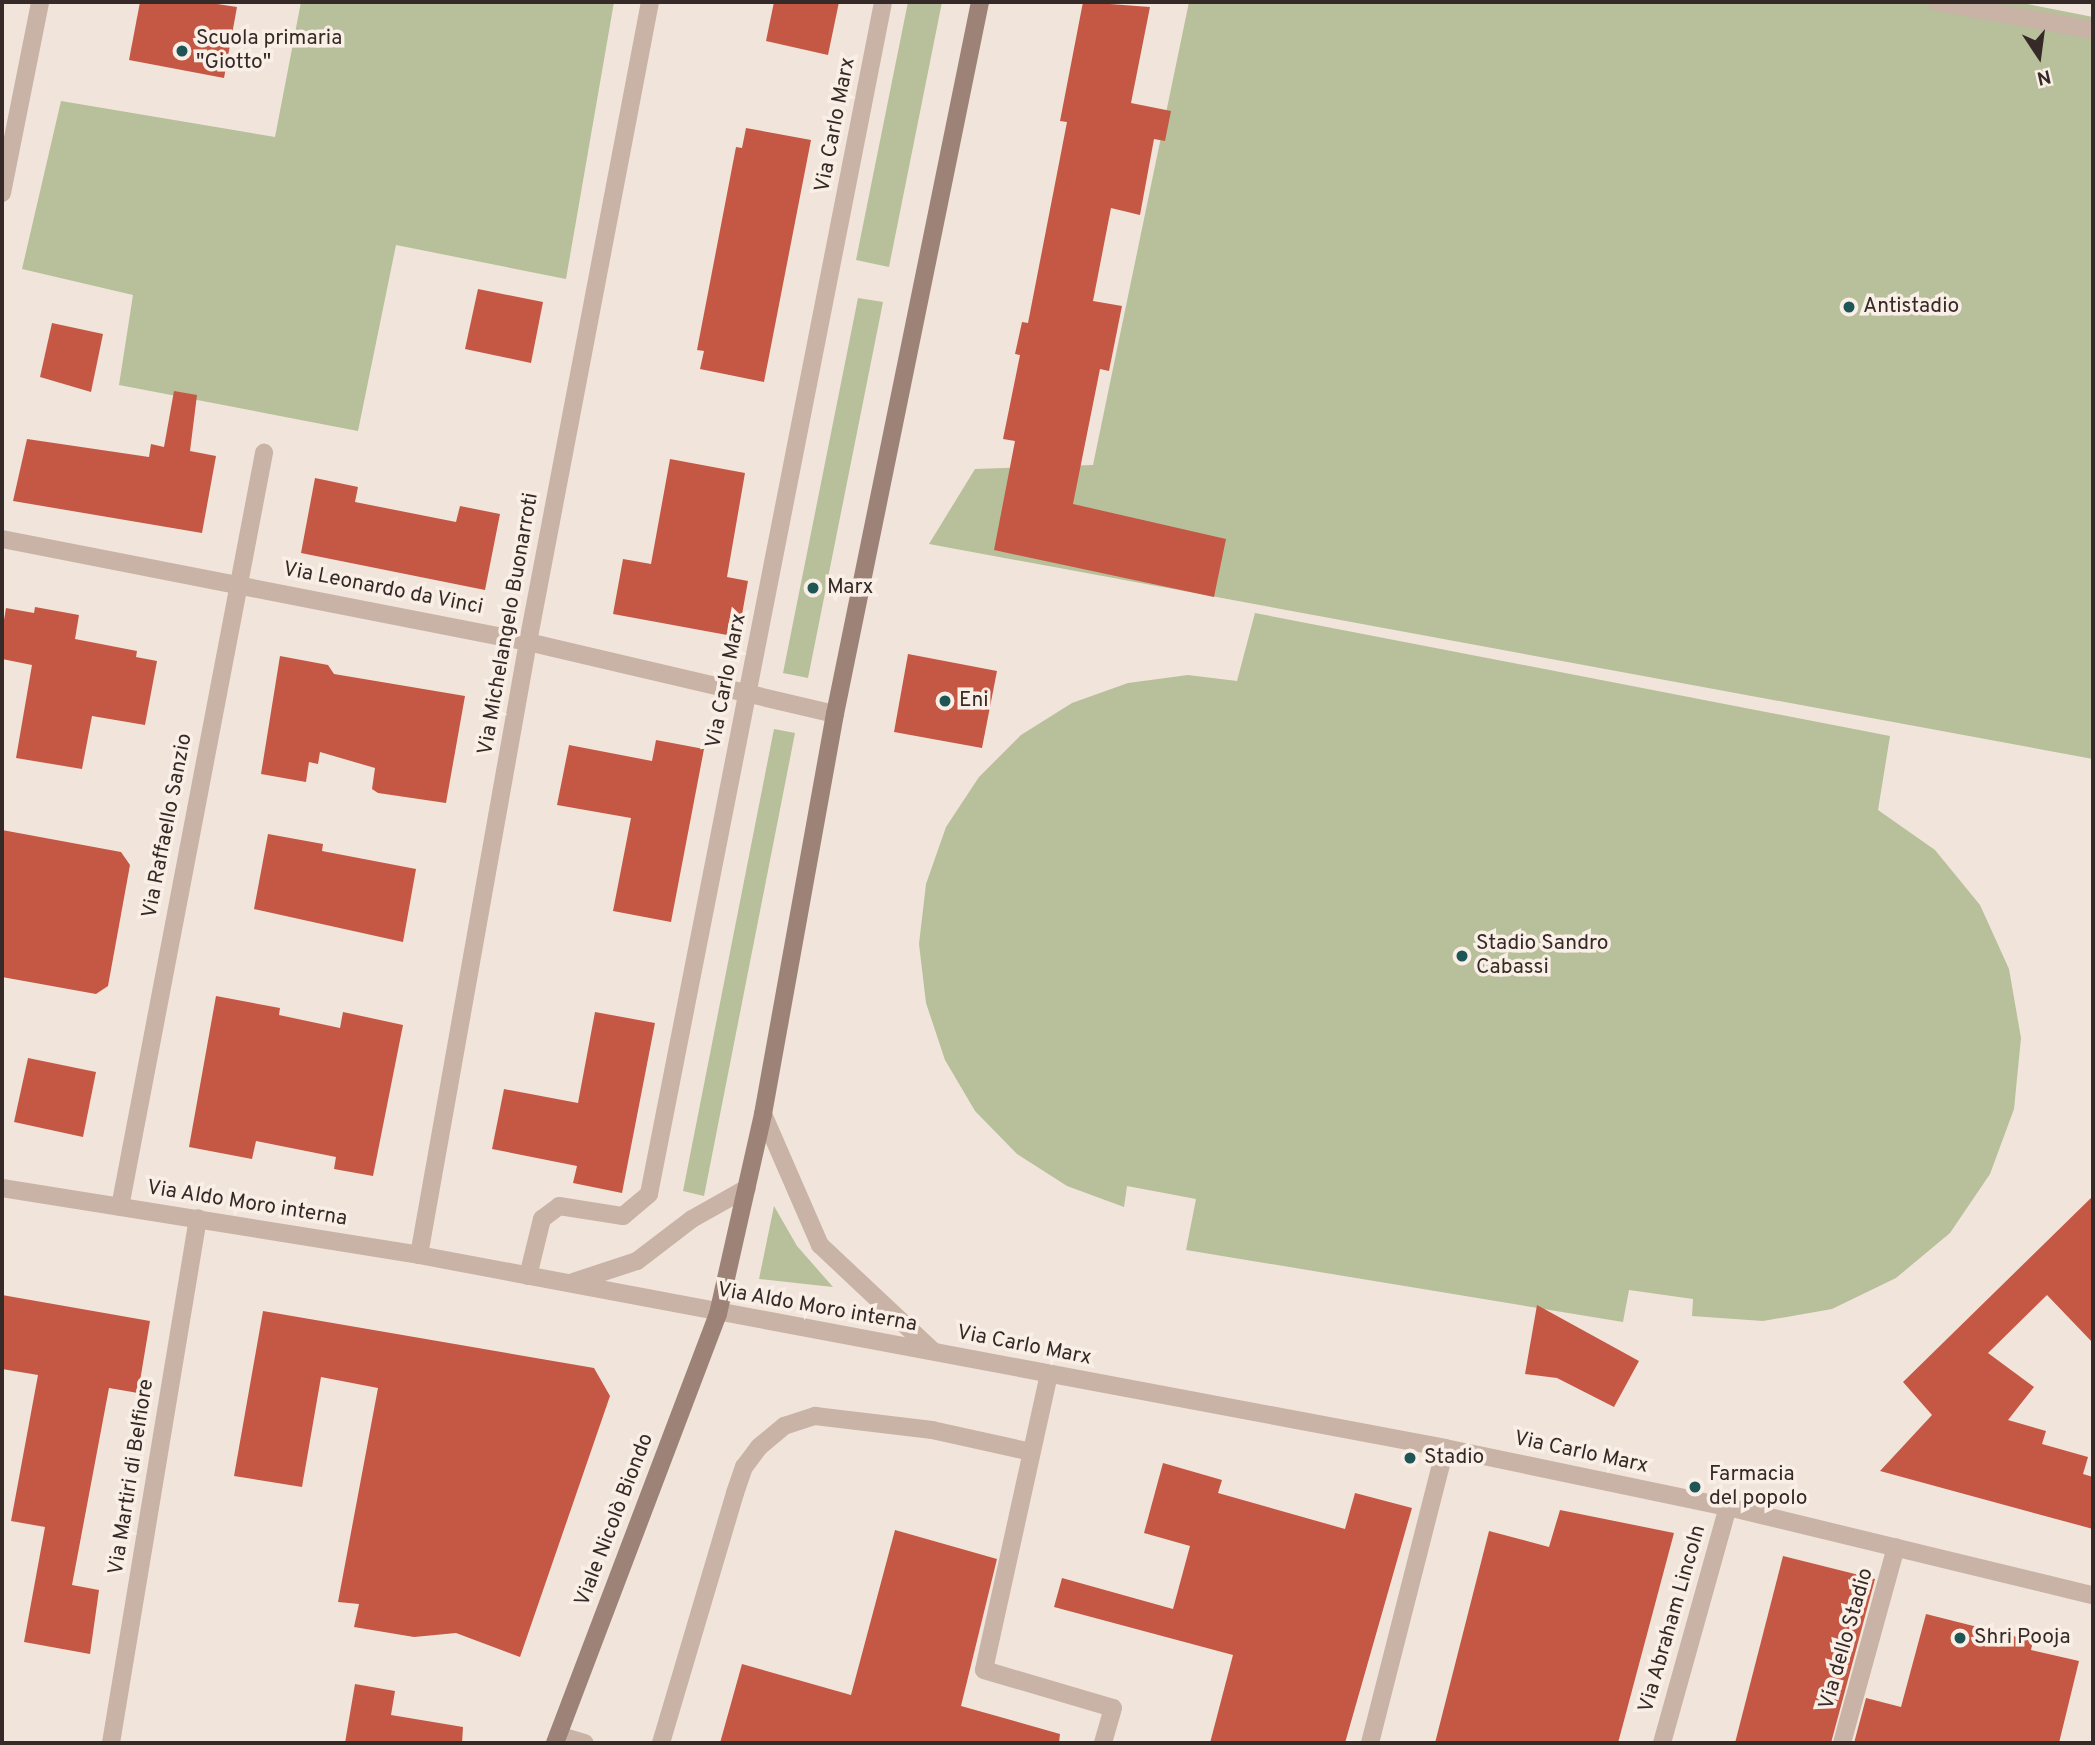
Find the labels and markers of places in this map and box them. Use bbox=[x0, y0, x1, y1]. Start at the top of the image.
place label: Scuola primaria "Giotto" bbox=[196, 26, 342, 76]
marker: Scuola primaria "Giotto" bbox=[174, 43, 190, 59]
place label: Antistadio bbox=[1863, 294, 1959, 320]
marker: Antistadio bbox=[1841, 299, 1857, 315]
place label: Marx bbox=[827, 575, 873, 601]
marker: Marx bbox=[805, 580, 821, 596]
place label: Eni bbox=[959, 688, 989, 714]
marker: Eni bbox=[937, 693, 953, 709]
place label: Stadio Sandro Cabassi bbox=[1476, 931, 1608, 981]
marker: Stadio Sandro Cabassi bbox=[1454, 948, 1470, 964]
place label: Stadio bbox=[1424, 1445, 1484, 1471]
marker: Stadio bbox=[1402, 1450, 1418, 1466]
place label: Farmacia del popolo bbox=[1709, 1462, 1807, 1512]
marker: Farmacia del popolo bbox=[1687, 1479, 1703, 1495]
place label: Shri Pooja bbox=[1974, 1625, 2070, 1651]
marker: Shri Pooja bbox=[1952, 1630, 1968, 1646]

